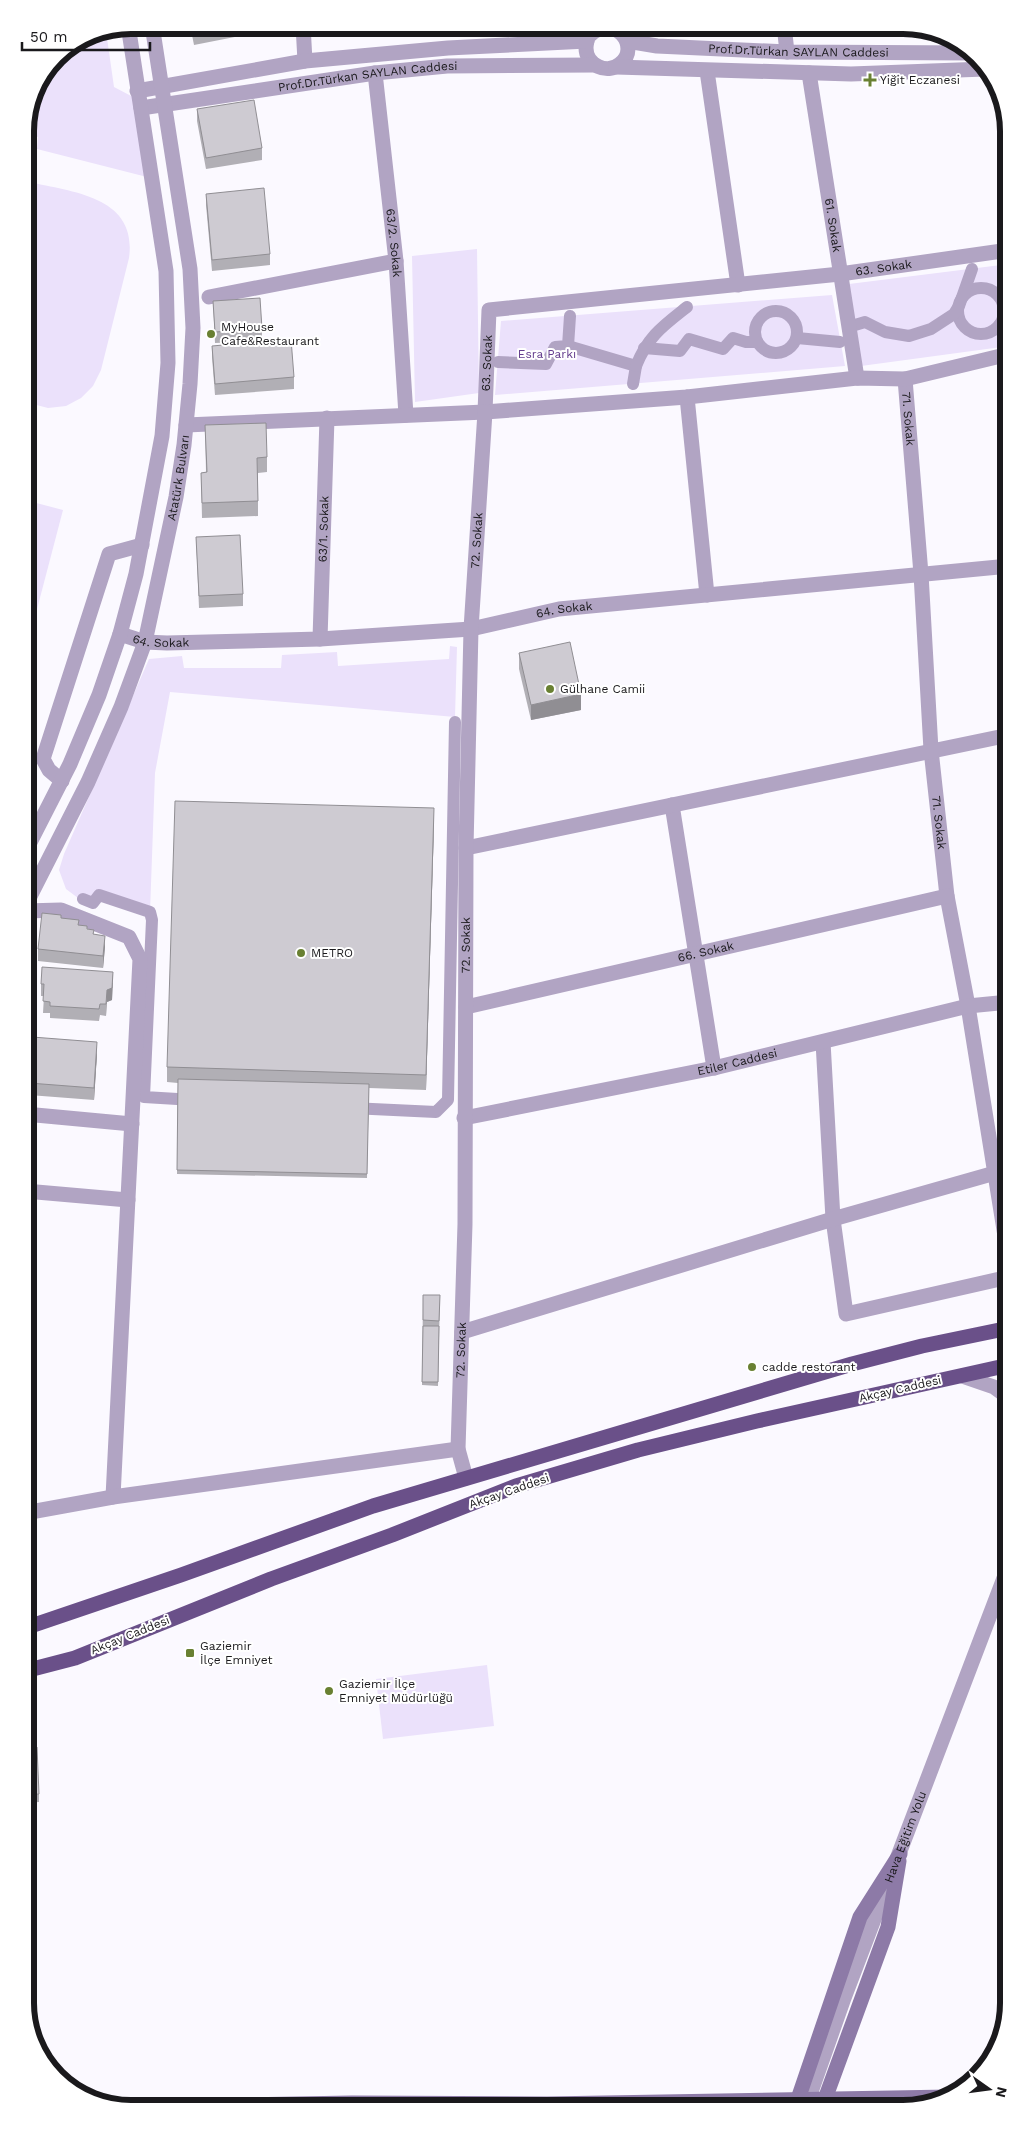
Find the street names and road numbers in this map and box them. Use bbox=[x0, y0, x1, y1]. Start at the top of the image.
street label: Prof.Dr.Türkan SAYLAN Caddesi bbox=[708, 41, 889, 60]
street label: Prof.Dr.Türkan SAYLAN Caddesi bbox=[277, 59, 457, 94]
street label: 61. Sokak bbox=[822, 197, 844, 253]
street label: 63/2. Sokak bbox=[383, 208, 404, 278]
street label: 63. Sokak bbox=[855, 257, 913, 279]
street label: 63. Sokak bbox=[479, 334, 495, 392]
street label: 71. Sokak bbox=[899, 391, 917, 446]
street label: Atatürk Bulvarı bbox=[164, 434, 192, 522]
street label: 63/1. Sokak bbox=[315, 495, 332, 563]
street label: 72. Sokak bbox=[468, 512, 486, 569]
street label: 64. Sokak bbox=[535, 599, 593, 621]
street label: 64. Sokak bbox=[131, 631, 190, 650]
street label: 71. Sokak bbox=[929, 795, 949, 850]
street label: 72. Sokak bbox=[459, 917, 473, 973]
street label: 66. Sokak bbox=[676, 938, 735, 965]
street label: Etiler Caddesi bbox=[696, 1046, 779, 1078]
street label: 72. Sokak bbox=[453, 1322, 469, 1378]
street label: Akçay Caddesi bbox=[857, 1373, 943, 1405]
street label: Akçay Caddesi bbox=[467, 1471, 551, 1511]
street label: Akçay Caddesi bbox=[88, 1613, 172, 1657]
street label: Hava Eğitim Yolu bbox=[882, 1789, 929, 1885]

